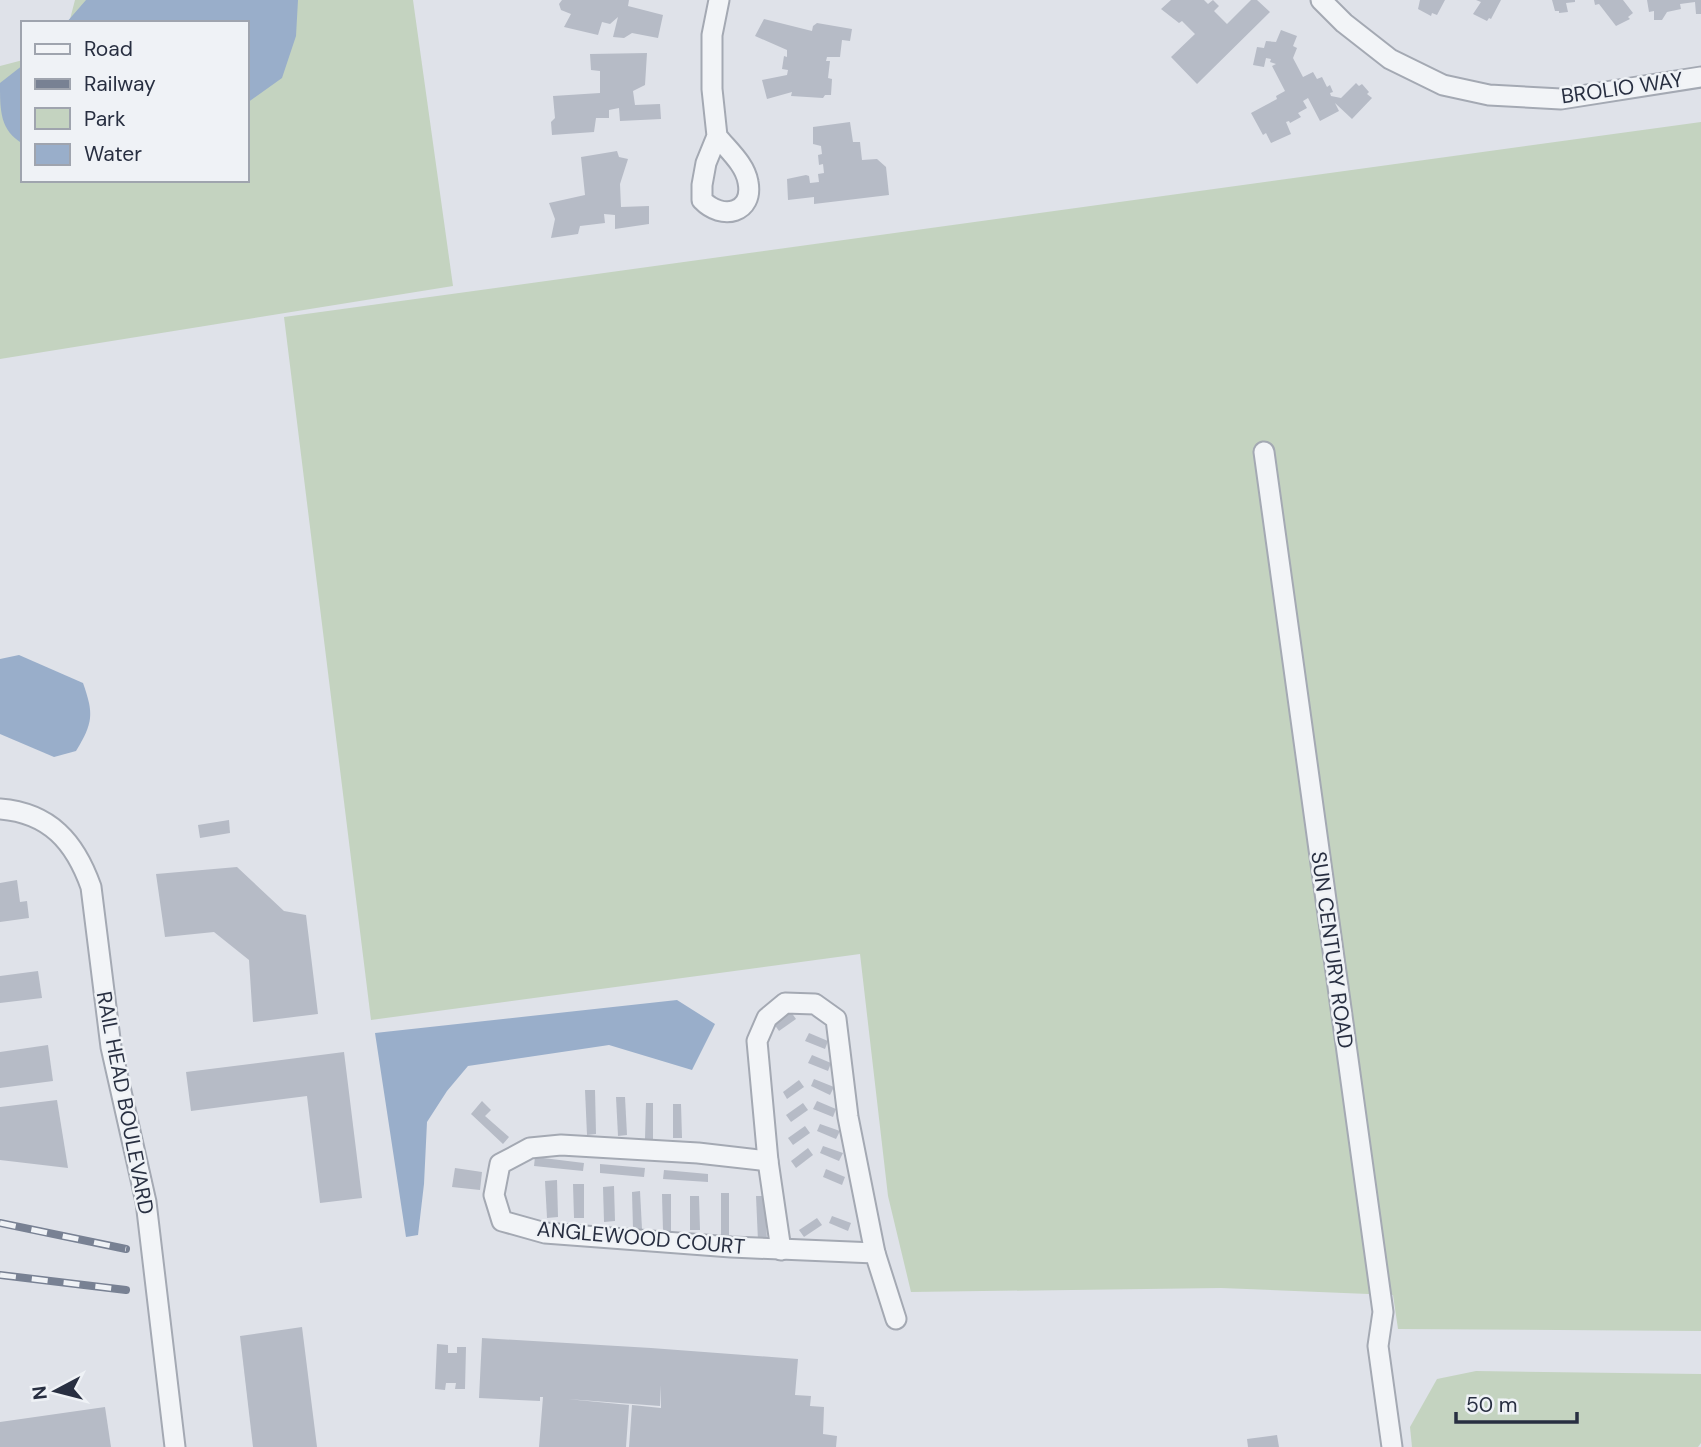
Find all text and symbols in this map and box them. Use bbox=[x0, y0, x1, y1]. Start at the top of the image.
legend bbox=[21, 21, 248, 182]
text: Road bbox=[84, 35, 133, 63]
street label: BROLIO WAY bbox=[1559, 66, 1685, 110]
text: Railway bbox=[84, 70, 156, 98]
text: Park bbox=[84, 105, 126, 133]
text: Water bbox=[84, 140, 142, 168]
street label: SUN CENTURY ROAD bbox=[1304, 850, 1360, 1050]
street label: RAIL HEAD BOULEVARD bbox=[90, 989, 160, 1217]
street label: ANGLEWOOD COURT bbox=[536, 1215, 747, 1261]
north arrow bbox=[21, 1356, 91, 1426]
scale bar bbox=[1456, 1380, 1577, 1424]
text: N bbox=[26, 1385, 53, 1401]
text: 50 m bbox=[1466, 1391, 1517, 1419]

